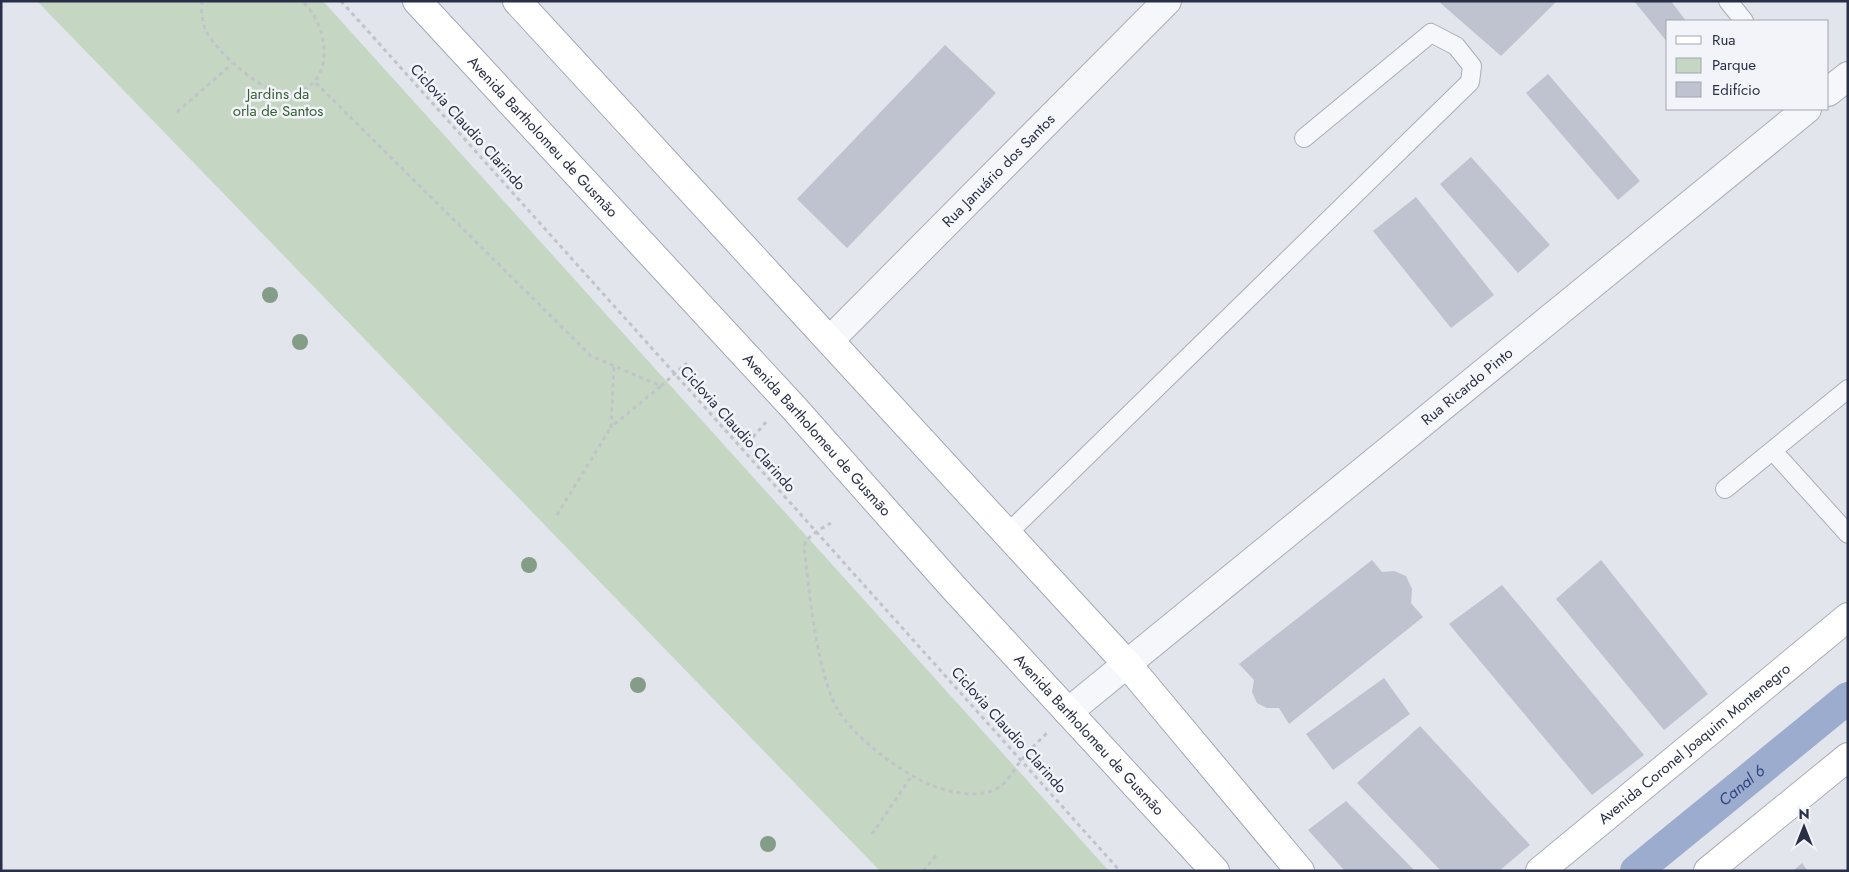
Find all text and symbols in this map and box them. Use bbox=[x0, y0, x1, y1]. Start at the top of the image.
legend bbox=[1666, 20, 1829, 110]
text: Rua bbox=[1712, 29, 1736, 51]
street label: Avenida Bartholomeu de Gusmão bbox=[462, 51, 623, 222]
text: Parque bbox=[1712, 54, 1756, 76]
street label: Ciclovia Claudio Clarindo bbox=[405, 59, 531, 195]
text: Edifício bbox=[1712, 79, 1760, 101]
park label: Jardins da orla de Santos bbox=[233, 83, 323, 122]
street label: Rua Januário dos Santos bbox=[937, 109, 1060, 232]
street label: Rua Ricardo Pinto bbox=[1416, 342, 1518, 431]
street label: Avenida Bartholomeu de Gusmão bbox=[738, 348, 896, 521]
street label: Ciclovia Claudio Clarindo bbox=[675, 361, 801, 497]
street label: Avenida Bartholomeu de Gusmão bbox=[1009, 649, 1169, 820]
street label: Avenida Coronel Joaquim Montenegro bbox=[1594, 658, 1795, 830]
street label: Ciclovia Claudio Clarindo bbox=[946, 662, 1072, 798]
water label: Canal 6 bbox=[1714, 759, 1770, 811]
north arrow bbox=[1779, 802, 1829, 852]
text: N bbox=[1798, 804, 1810, 824]

